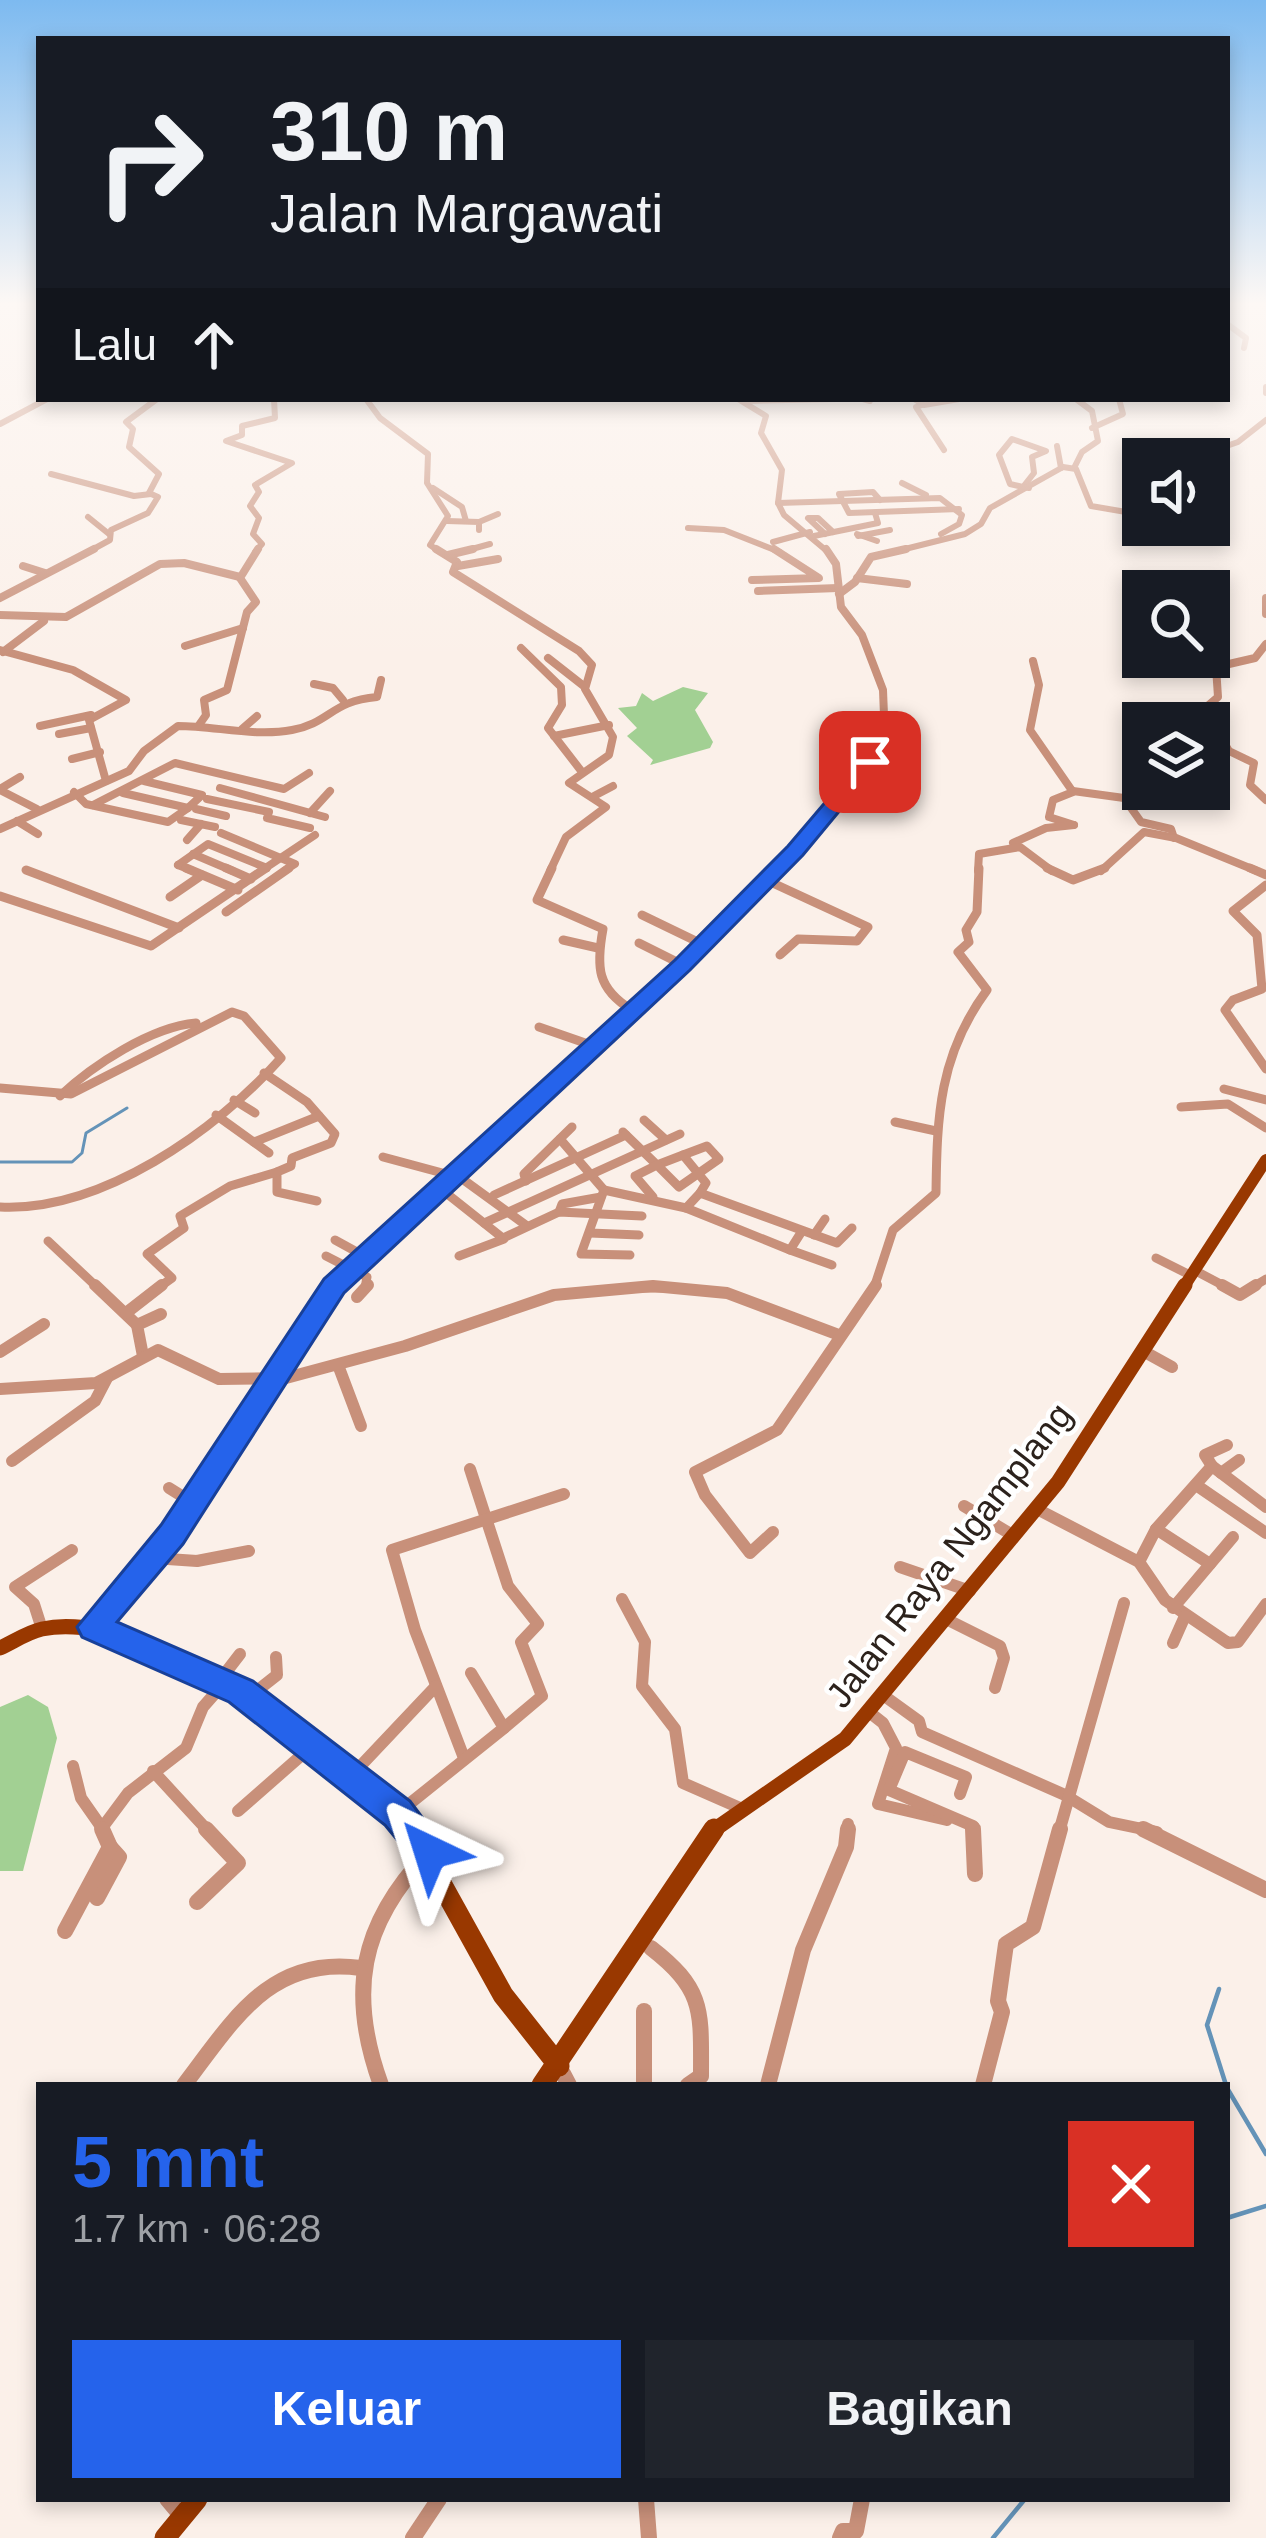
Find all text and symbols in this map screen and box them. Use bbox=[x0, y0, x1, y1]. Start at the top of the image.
icon: right bbox=[72, 84, 228, 240]
text: 310 m bbox=[270, 84, 508, 178]
text: Jalan Margawati bbox=[270, 183, 663, 243]
icon: ahead bbox=[181, 312, 247, 378]
text: Lalu bbox=[72, 319, 157, 370]
map controls bbox=[1122, 438, 1230, 810]
button: sound bbox=[1122, 438, 1230, 546]
button: search bbox=[1122, 570, 1230, 678]
button: layers bbox=[1122, 702, 1230, 810]
pin bbox=[819, 711, 921, 813]
icon: arrive bbox=[837, 729, 903, 795]
street label: Jalan Raya Ngamplang bbox=[818, 1395, 1080, 1715]
position arrow bbox=[367, 1789, 493, 1915]
button: close bbox=[1068, 2121, 1194, 2247]
text: 5 mnt bbox=[72, 2122, 264, 2202]
text: 1.7 km · 06:28 bbox=[72, 2207, 321, 2250]
button: Keluar bbox=[72, 2340, 621, 2478]
button: Bagikan bbox=[645, 2340, 1194, 2478]

